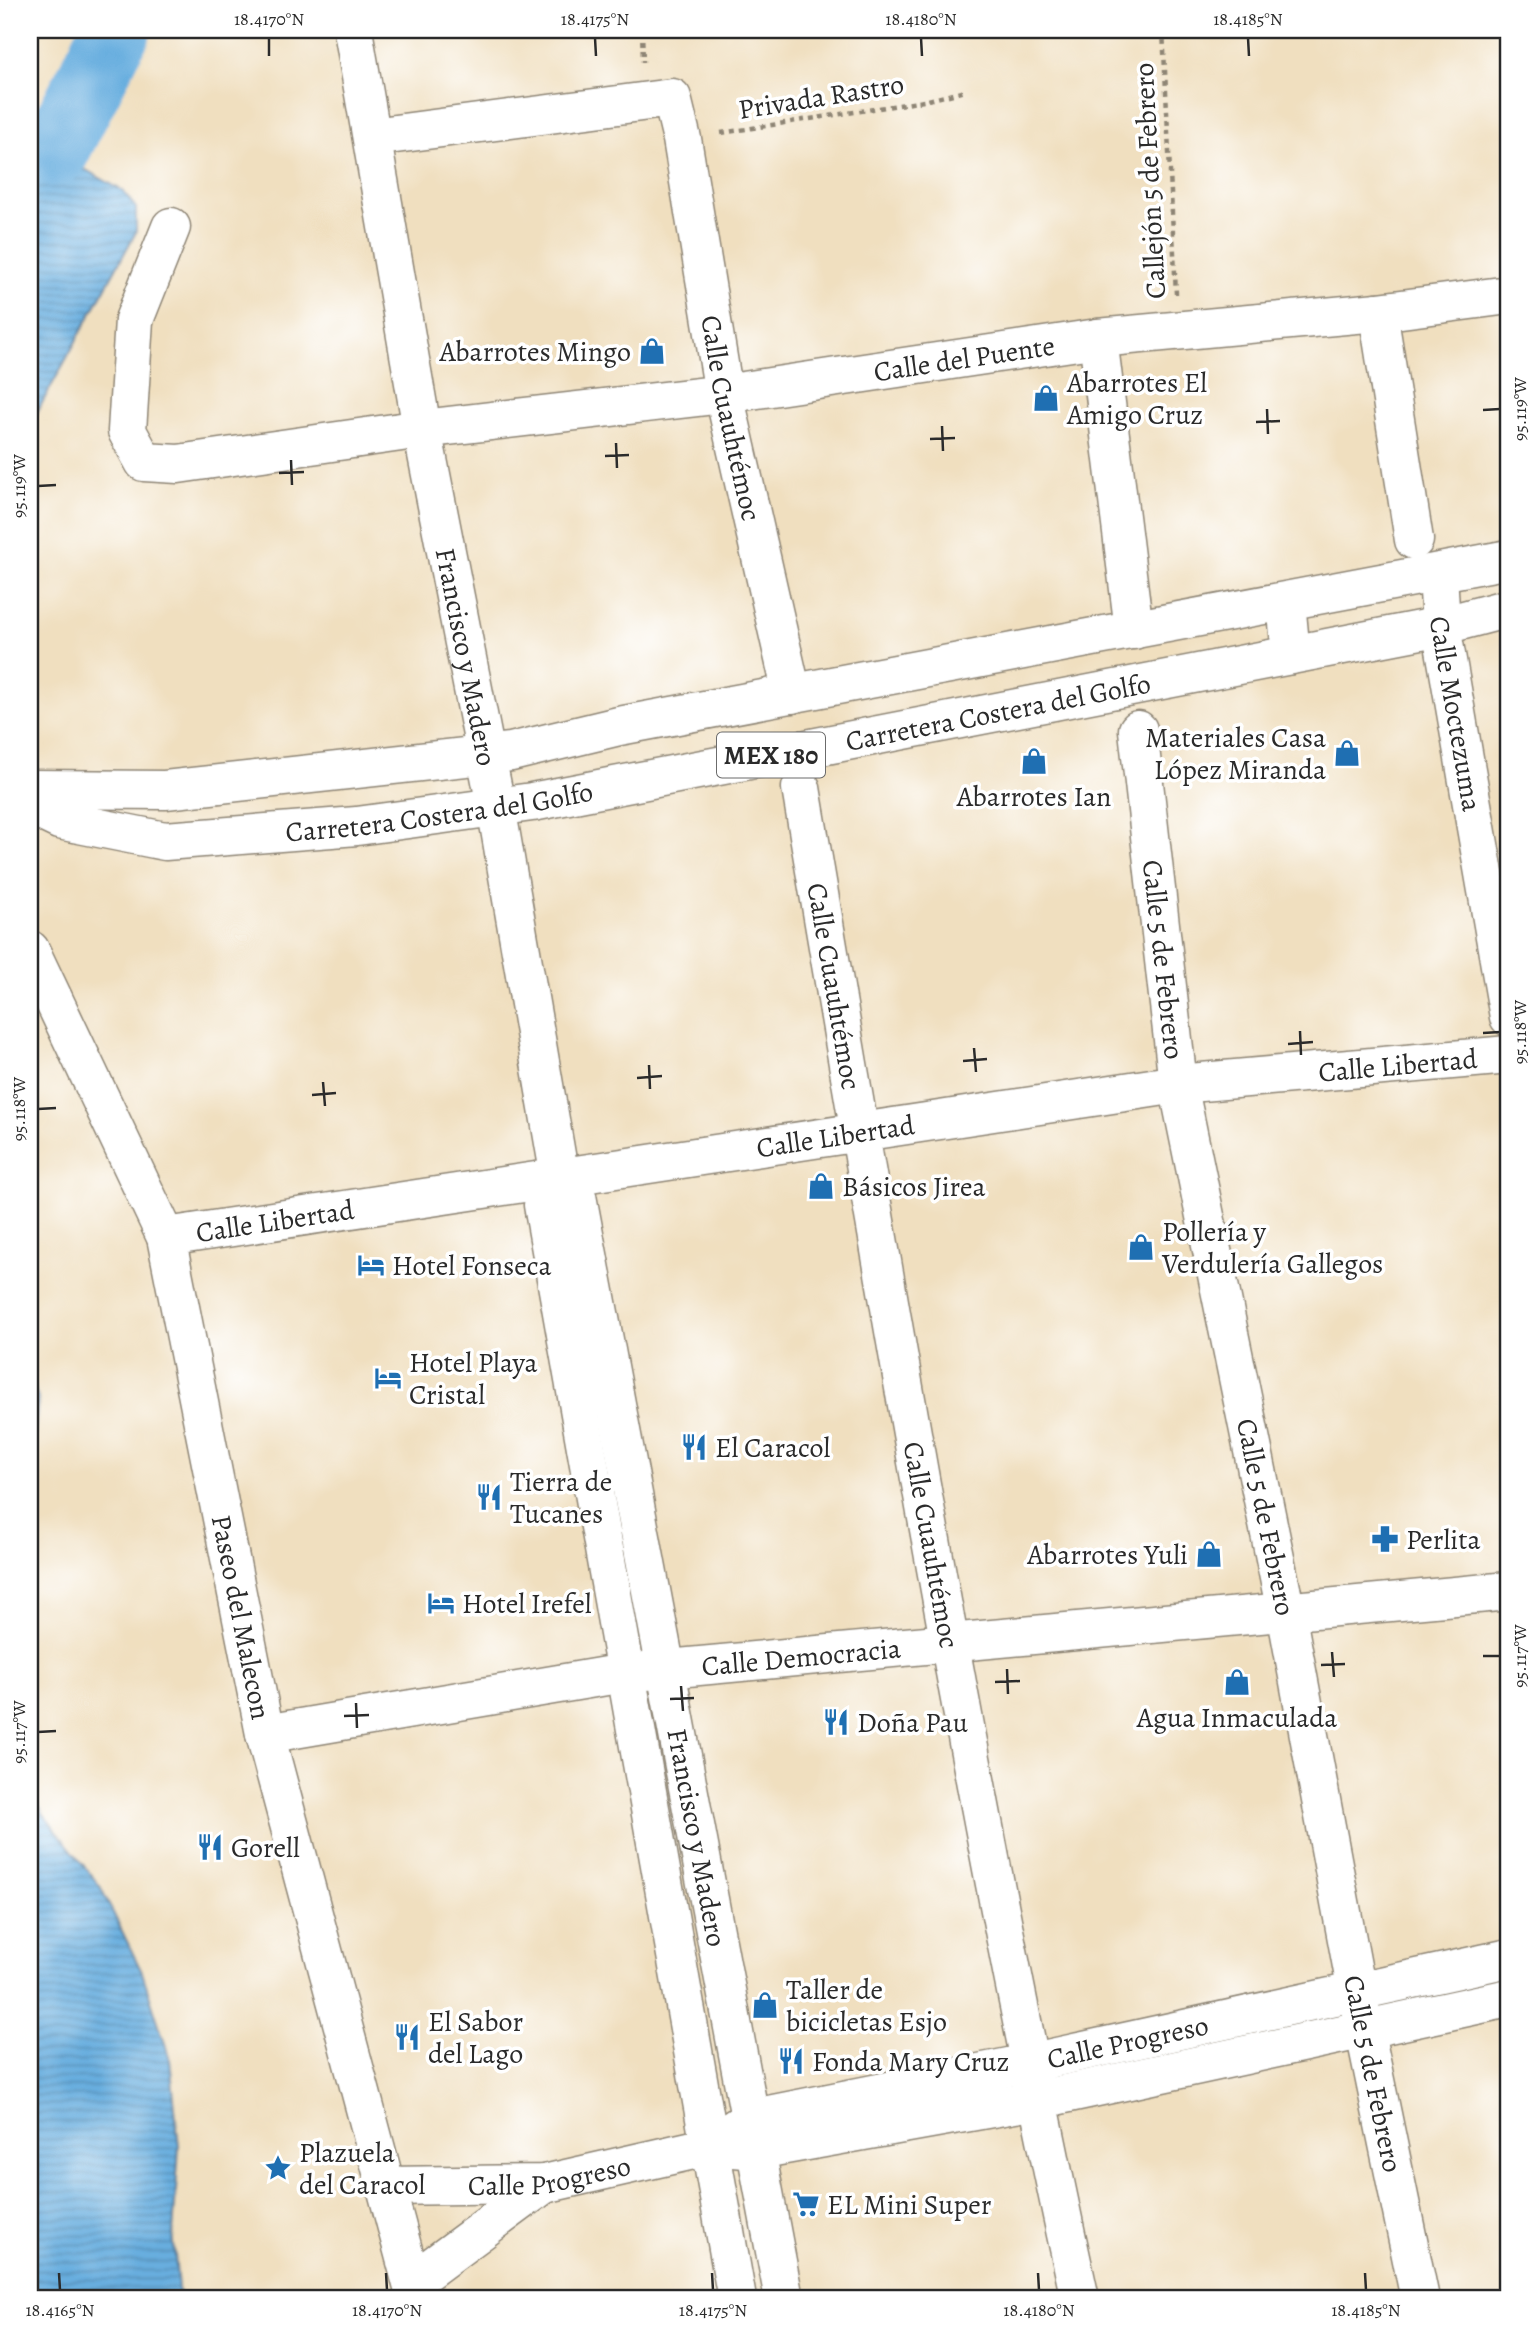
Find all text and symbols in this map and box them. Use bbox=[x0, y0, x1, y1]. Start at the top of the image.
text: 18.4170°N bbox=[234, 7, 304, 31]
text: 18.4175°N bbox=[561, 7, 629, 31]
text: 18.4180°N bbox=[885, 7, 957, 31]
text: 18.4185°N bbox=[1213, 7, 1283, 31]
street label: Callejón 5 de Febrero bbox=[1125, 62, 1175, 300]
street label: Privada Rastro bbox=[736, 65, 907, 129]
street label: Calle Cuauhtémoc bbox=[691, 312, 770, 525]
street label: Calle del Puente bbox=[871, 327, 1057, 391]
place label: Abarrotes Mingo bbox=[439, 333, 631, 371]
shop icon: Abarrotes Mingo bbox=[637, 336, 667, 366]
place label: Abarrotes El Amigo Cruz bbox=[1066, 364, 1207, 434]
text: 95.119°W bbox=[1508, 377, 1532, 441]
shop icon: Abarrotes El Amigo Cruz bbox=[1031, 383, 1061, 413]
text: 95.119°W bbox=[7, 454, 31, 518]
street label: Francisco y Madero bbox=[426, 545, 506, 769]
street label: Calle Moctezuma bbox=[1420, 615, 1491, 814]
street label: Carretera Costera del Golfo bbox=[842, 665, 1154, 761]
place label: Materiales Casa López Miranda bbox=[1145, 719, 1326, 789]
road number: MEX 180 bbox=[717, 733, 825, 778]
shop icon: Materiales Casa López Miranda bbox=[1332, 738, 1362, 768]
shop icon: Abarrotes Ian bbox=[1019, 746, 1049, 776]
street label: Carretera Costera del Golfo bbox=[284, 773, 596, 852]
place label: Abarrotes Ian bbox=[956, 778, 1111, 816]
street label: Calle 5 de Febrero bbox=[1133, 858, 1193, 1061]
street label: Calle Cuauhtémoc bbox=[797, 880, 870, 1093]
text: 95.118°W bbox=[1508, 999, 1532, 1064]
street label: Calle Libertad bbox=[1317, 1040, 1480, 1092]
text: 95.118°W bbox=[7, 1076, 31, 1141]
street label: Calle Libertad bbox=[754, 1106, 918, 1167]
place label: Básicos Jirea bbox=[842, 1168, 986, 1206]
shop icon: Básicos Jirea bbox=[806, 1171, 836, 1201]
street label: Calle Libertad bbox=[193, 1191, 357, 1252]
place label: Pollería y Verdulería Gallegos bbox=[1161, 1213, 1383, 1283]
shop icon: Pollería y Verdulería Gallegos bbox=[1126, 1232, 1156, 1262]
place label: Hotel Fonseca bbox=[392, 1247, 551, 1285]
hotel icon: Hotel Fonseca bbox=[356, 1250, 386, 1280]
place label: Hotel Playa Cristal bbox=[409, 1344, 538, 1414]
hotel icon: Hotel Playa Cristal bbox=[373, 1363, 403, 1393]
street label: Calle 5 de Febrero bbox=[1227, 1415, 1304, 1619]
place label: El Caracol bbox=[715, 1429, 830, 1467]
restaurant icon: El Caracol bbox=[679, 1432, 709, 1462]
street label: Calle Cuauhtémoc bbox=[894, 1439, 968, 1651]
place label: Tierra de Tucanes bbox=[510, 1463, 612, 1533]
restaurant icon: Tierra de Tucanes bbox=[474, 1482, 504, 1512]
street label: Paseo del Malecon bbox=[202, 1511, 280, 1723]
place label: Perlita bbox=[1406, 1521, 1480, 1559]
pharmacy icon: Perlita bbox=[1370, 1524, 1400, 1554]
place label: Abarrotes Yuli bbox=[1026, 1536, 1188, 1574]
shop icon: Abarrotes Yuli bbox=[1194, 1539, 1224, 1569]
place label: Hotel Irefel bbox=[462, 1585, 592, 1623]
hotel icon: Hotel Irefel bbox=[426, 1588, 456, 1618]
text: 95.117°W bbox=[1508, 1624, 1532, 1688]
street label: Calle Democracia bbox=[700, 1629, 903, 1686]
shop icon: Agua Inmaculada bbox=[1222, 1667, 1252, 1697]
place label: Agua Inmaculada bbox=[1136, 1699, 1337, 1737]
text: 95.117°W bbox=[7, 1700, 31, 1764]
place label: Doña Pau bbox=[857, 1704, 969, 1742]
restaurant icon: Doña Pau bbox=[821, 1707, 851, 1737]
street label: Francisco y Madero bbox=[657, 1725, 735, 1950]
place label: Gorell bbox=[231, 1829, 300, 1867]
restaurant icon: Gorell bbox=[195, 1832, 225, 1862]
place label: Taller de bicicletas Esjo bbox=[786, 1971, 947, 2041]
street label: Calle 5 de Febrero bbox=[1334, 1972, 1411, 2176]
shop icon: Taller de bicicletas Esjo bbox=[750, 1990, 780, 2020]
place label: El Sabor del Lago bbox=[428, 2003, 523, 2073]
street label: Calle Progreso bbox=[1043, 2006, 1212, 2079]
restaurant icon: El Sabor del Lago bbox=[392, 2022, 422, 2052]
place label: Fonda Mary Cruz bbox=[812, 2043, 1009, 2081]
restaurant icon: Fonda Mary Cruz bbox=[776, 2046, 806, 2076]
place label: Plazuela del Caracol bbox=[299, 2134, 425, 2204]
street label: Calle Progreso bbox=[468, 2147, 634, 2205]
place icon: Plazuela del Caracol bbox=[263, 2153, 293, 2183]
place label: EL Mini Super bbox=[827, 2186, 992, 2224]
supermarket icon: EL Mini Super bbox=[791, 2189, 821, 2219]
text: 18.4165°N bbox=[25, 2298, 95, 2322]
text: 18.4170°N bbox=[352, 2298, 422, 2322]
text: 18.4175°N bbox=[679, 2298, 747, 2322]
text: 18.4180°N bbox=[1003, 2298, 1075, 2322]
text: 18.4185°N bbox=[1331, 2298, 1401, 2322]

